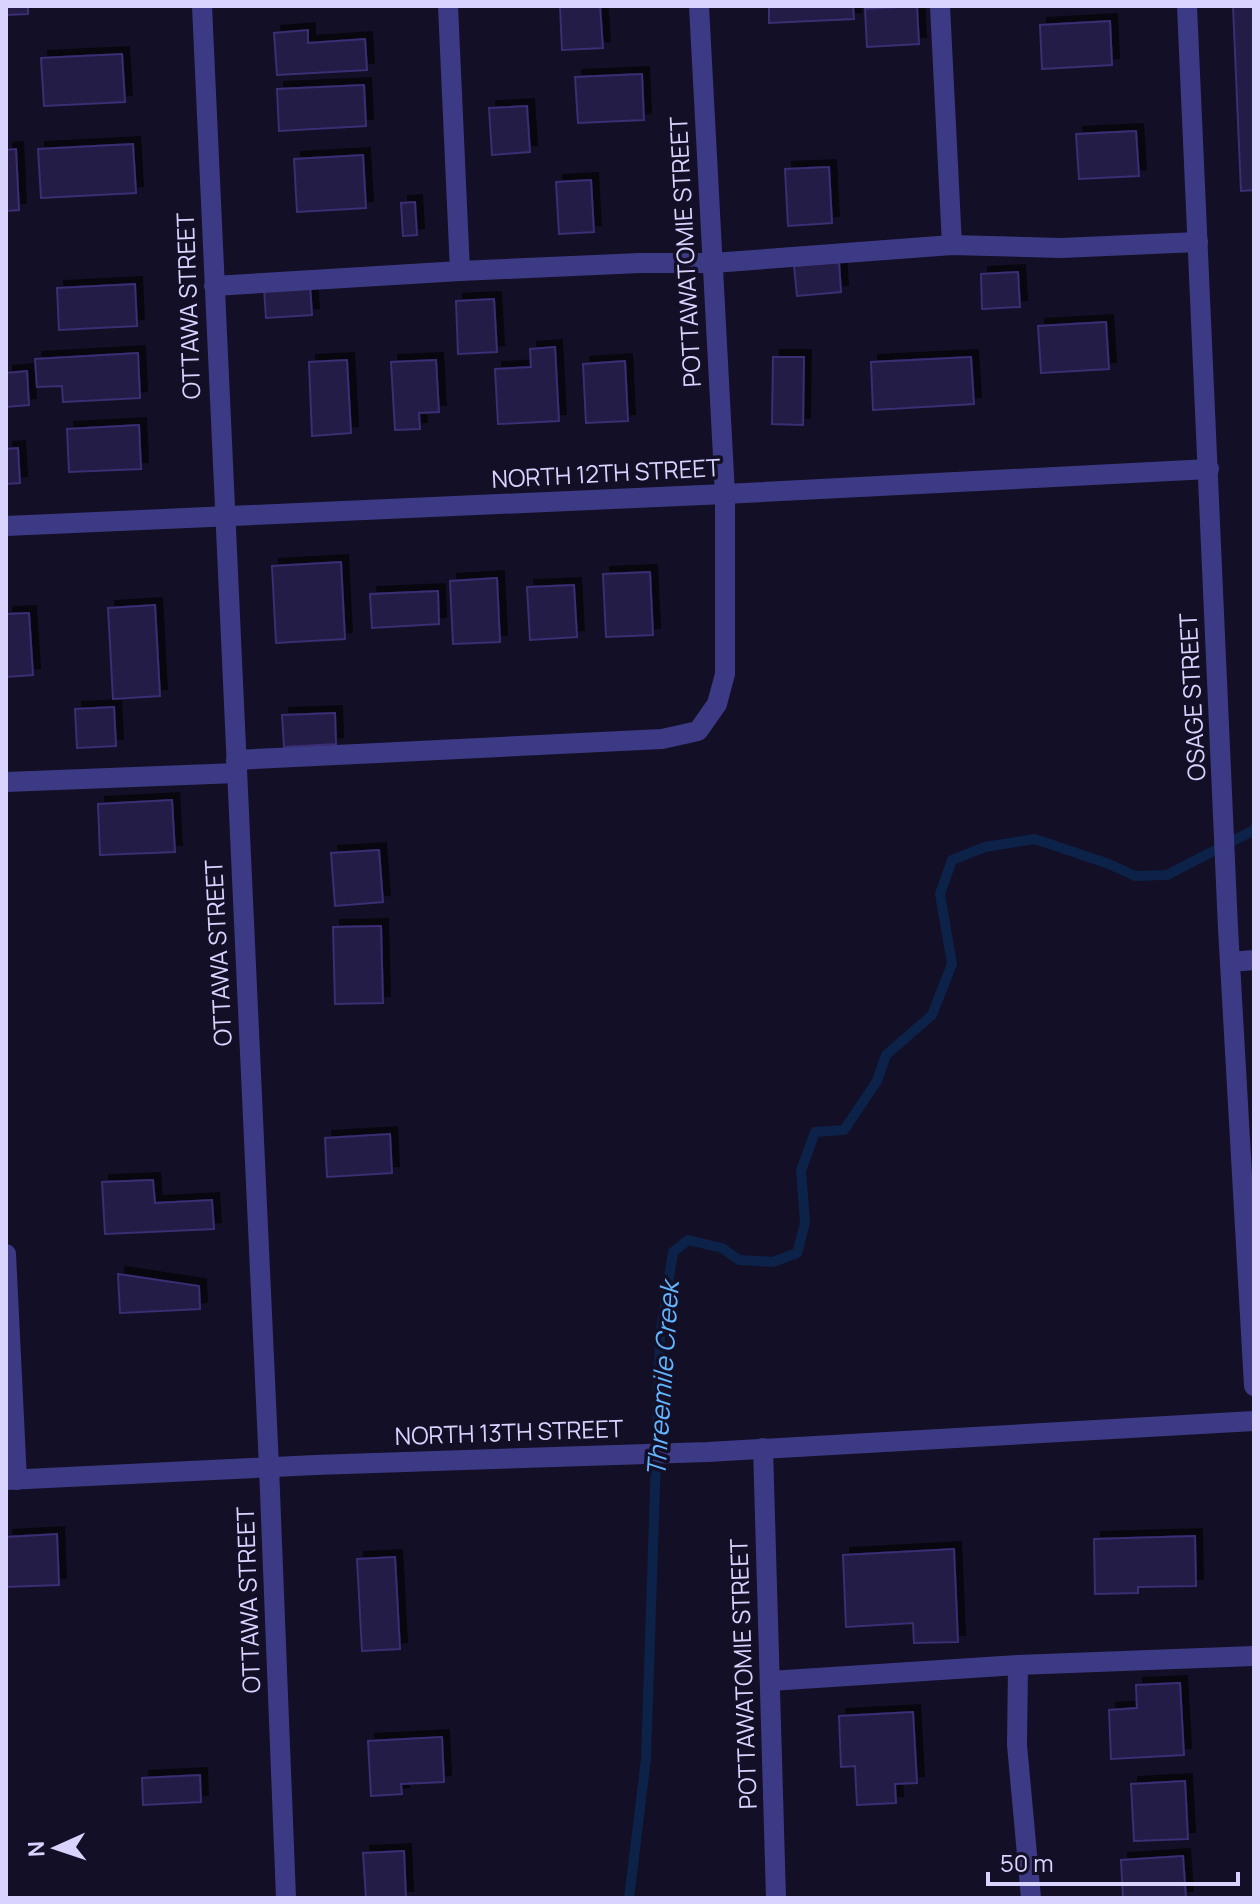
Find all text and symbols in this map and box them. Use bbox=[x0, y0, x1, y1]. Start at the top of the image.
street label: POTTAWATOMIE STREET bbox=[661, 115, 708, 388]
street label: OTTAWA STREET bbox=[168, 212, 207, 400]
street label: NORTH 12TH STREET bbox=[491, 450, 722, 495]
street label: OSAGE STREET bbox=[1171, 612, 1212, 782]
street label: OTTAWA STREET bbox=[196, 858, 239, 1047]
water label: Threemile Creek bbox=[637, 1276, 687, 1478]
street label: NORTH 13TH STREET bbox=[394, 1411, 624, 1452]
street label: OTTAWA STREET bbox=[228, 1506, 267, 1694]
street label: POTTAWATOMIE STREET bbox=[721, 1537, 764, 1810]
north arrow bbox=[16, 1808, 96, 1888]
scale bar bbox=[988, 1836, 1238, 1886]
text: N bbox=[21, 1840, 51, 1858]
text: 50 m bbox=[1000, 1846, 1054, 1879]

